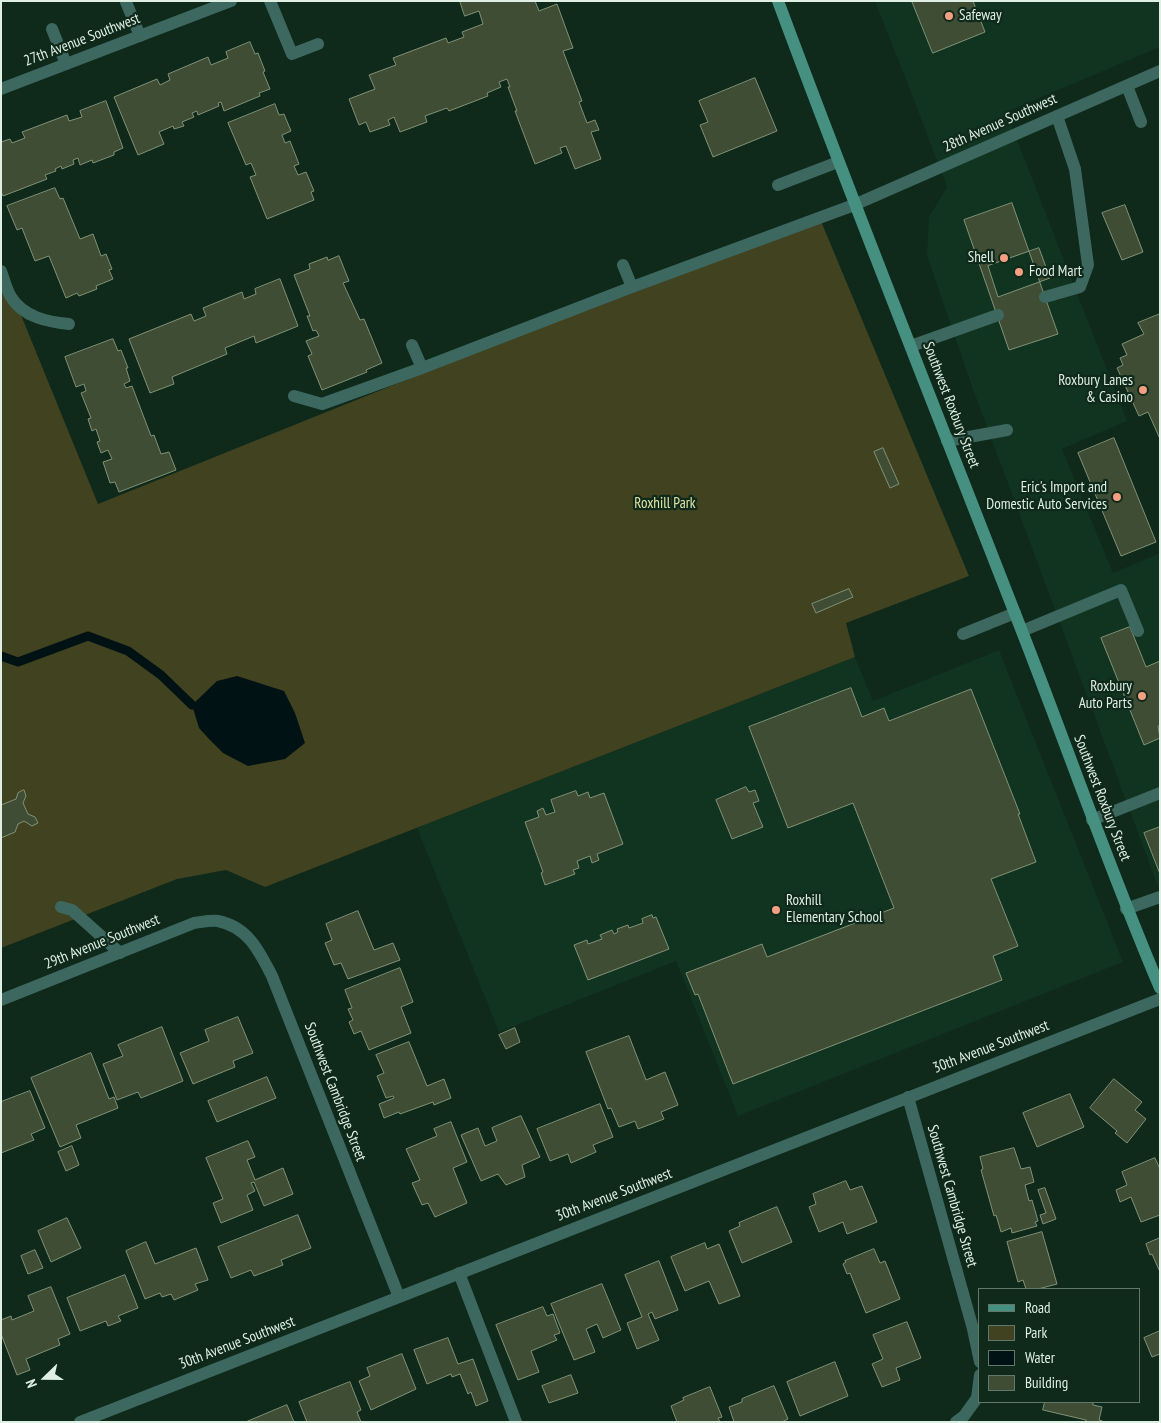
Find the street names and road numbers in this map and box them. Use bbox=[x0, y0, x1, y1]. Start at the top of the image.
street label: 27th Avenue Southwest bbox=[22, 10, 142, 70]
street label: 28th Avenue Southwest bbox=[940, 90, 1060, 156]
street label: Southwest Roxbury Street bbox=[919, 340, 983, 470]
street label: Southwest Roxbury Street bbox=[1070, 733, 1134, 863]
street label: 29th Avenue Southwest bbox=[42, 911, 162, 973]
street label: 30th Avenue Southwest bbox=[930, 1017, 1052, 1077]
street label: Southwest Cambridge Street bbox=[300, 1020, 370, 1164]
street label: Southwest Cambridge Street bbox=[923, 1123, 981, 1269]
street label: 30th Avenue Southwest bbox=[553, 1165, 675, 1225]
street label: 30th Avenue Southwest bbox=[176, 1313, 298, 1373]

